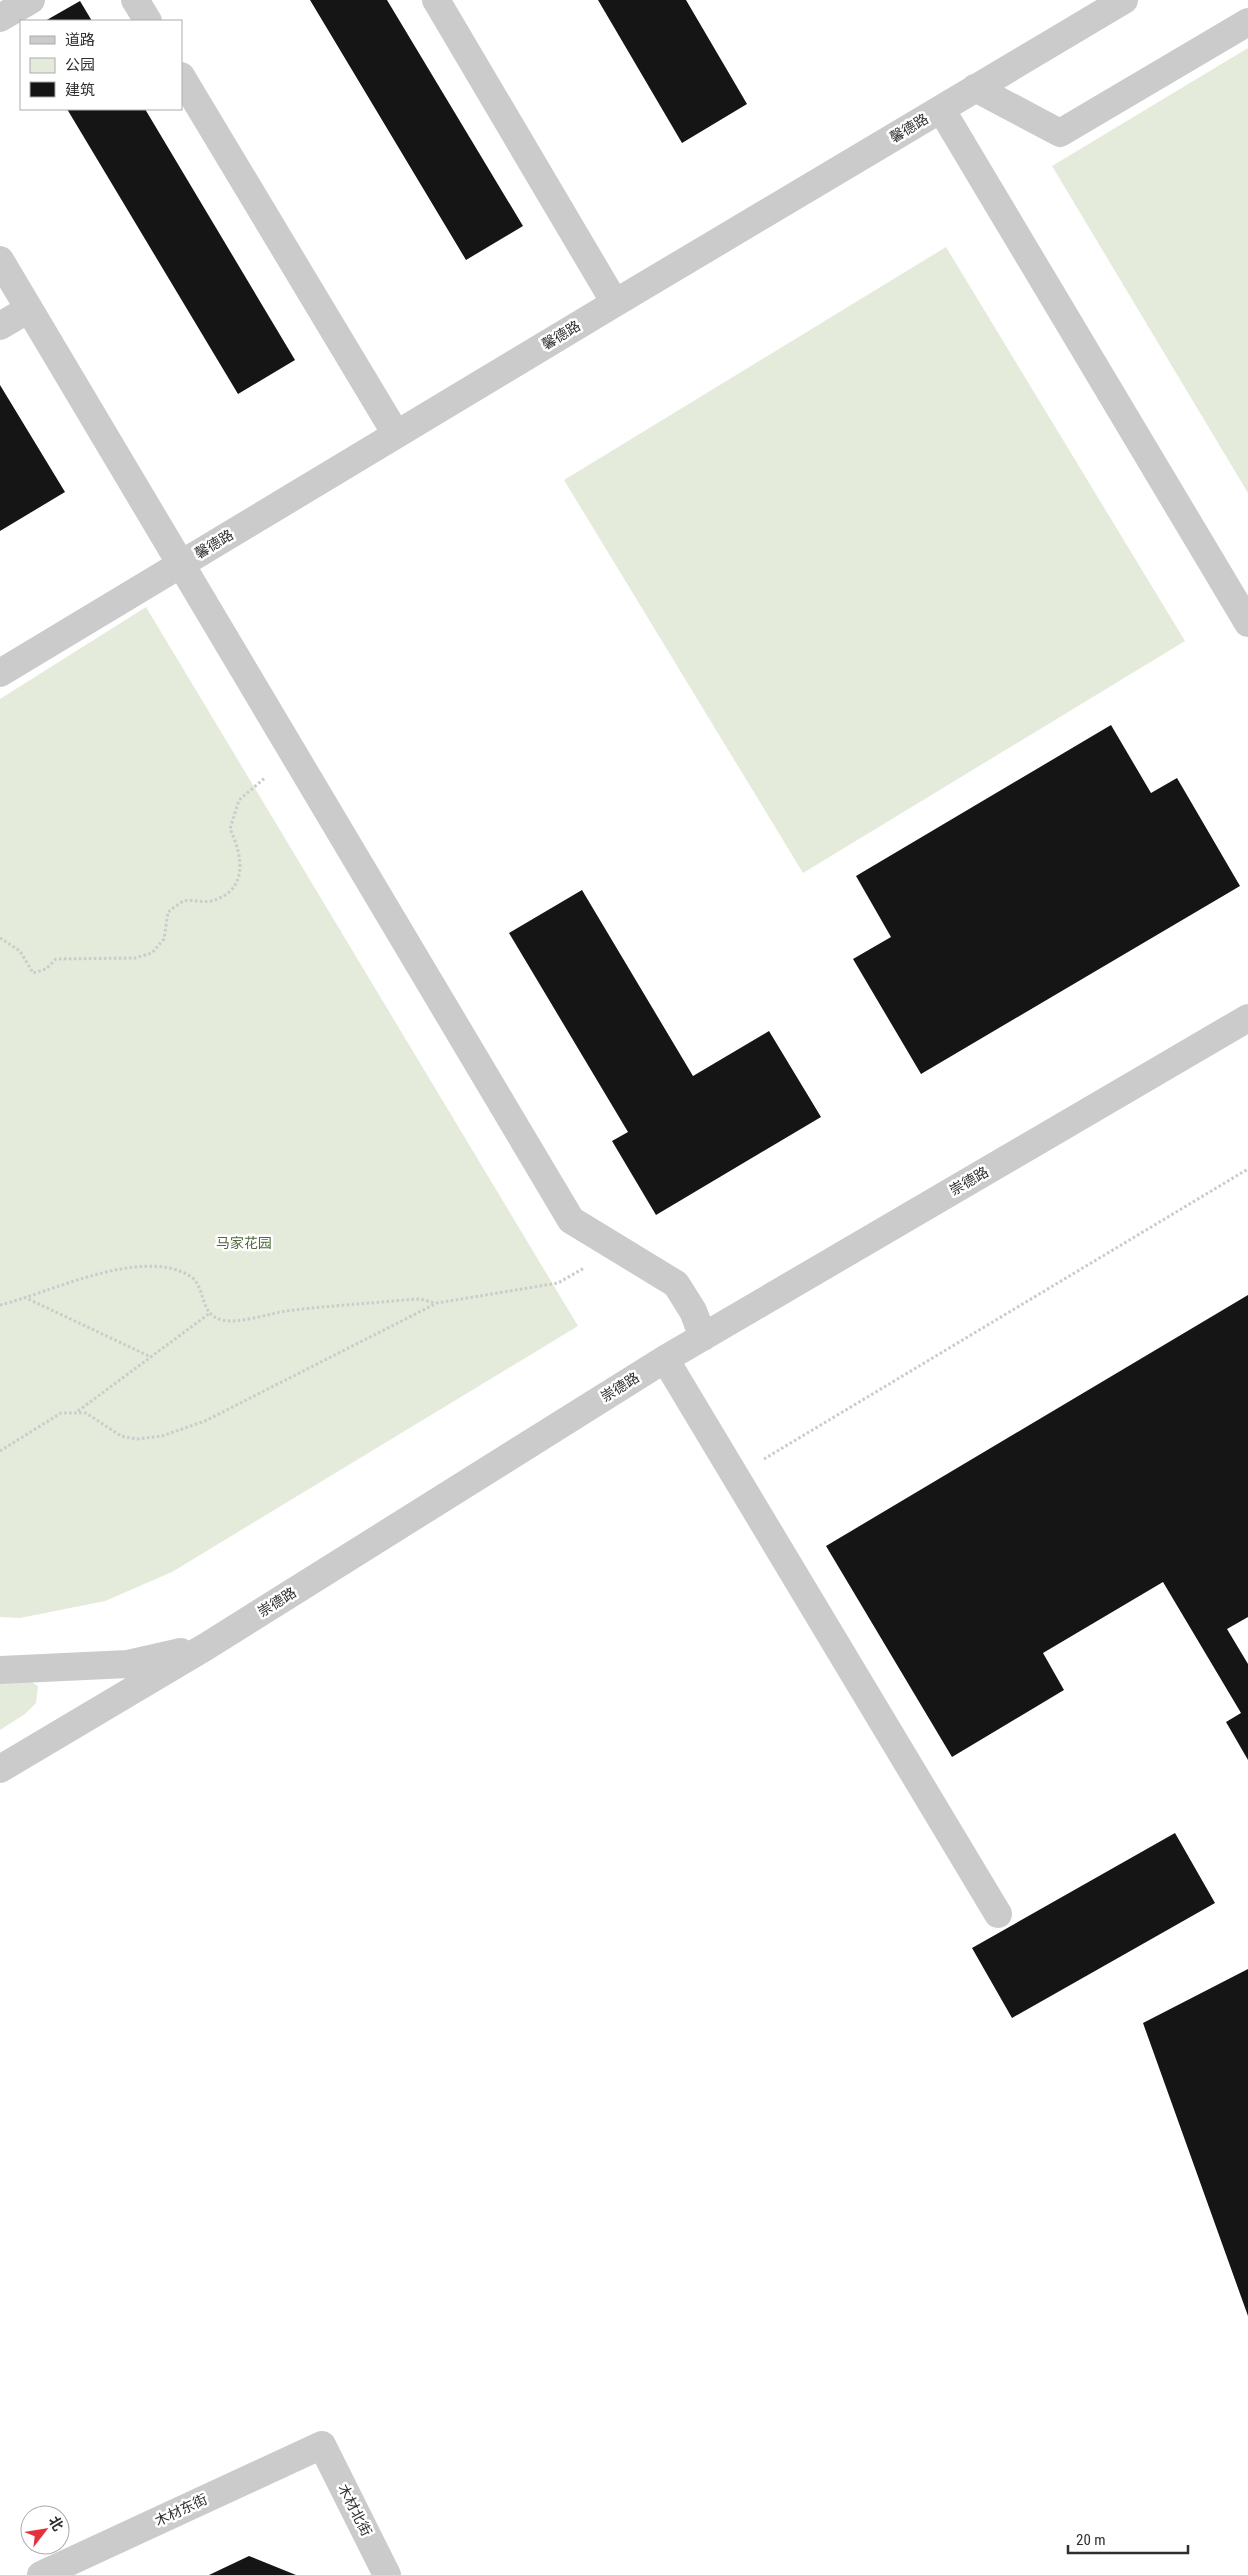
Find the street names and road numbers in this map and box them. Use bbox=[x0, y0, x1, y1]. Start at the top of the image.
street label: 馨德路 bbox=[887, 110, 931, 146]
street label: 馨德路 bbox=[539, 317, 583, 353]
street label: 馨德路 bbox=[192, 526, 236, 562]
street label: 崇德路 bbox=[947, 1164, 991, 1198]
street label: 崇德路 bbox=[598, 1369, 642, 1405]
street label: 崇德路 bbox=[255, 1584, 299, 1620]
street label: 木材北街 bbox=[335, 2481, 375, 2539]
street label: 木材东街 bbox=[152, 2491, 210, 2529]

